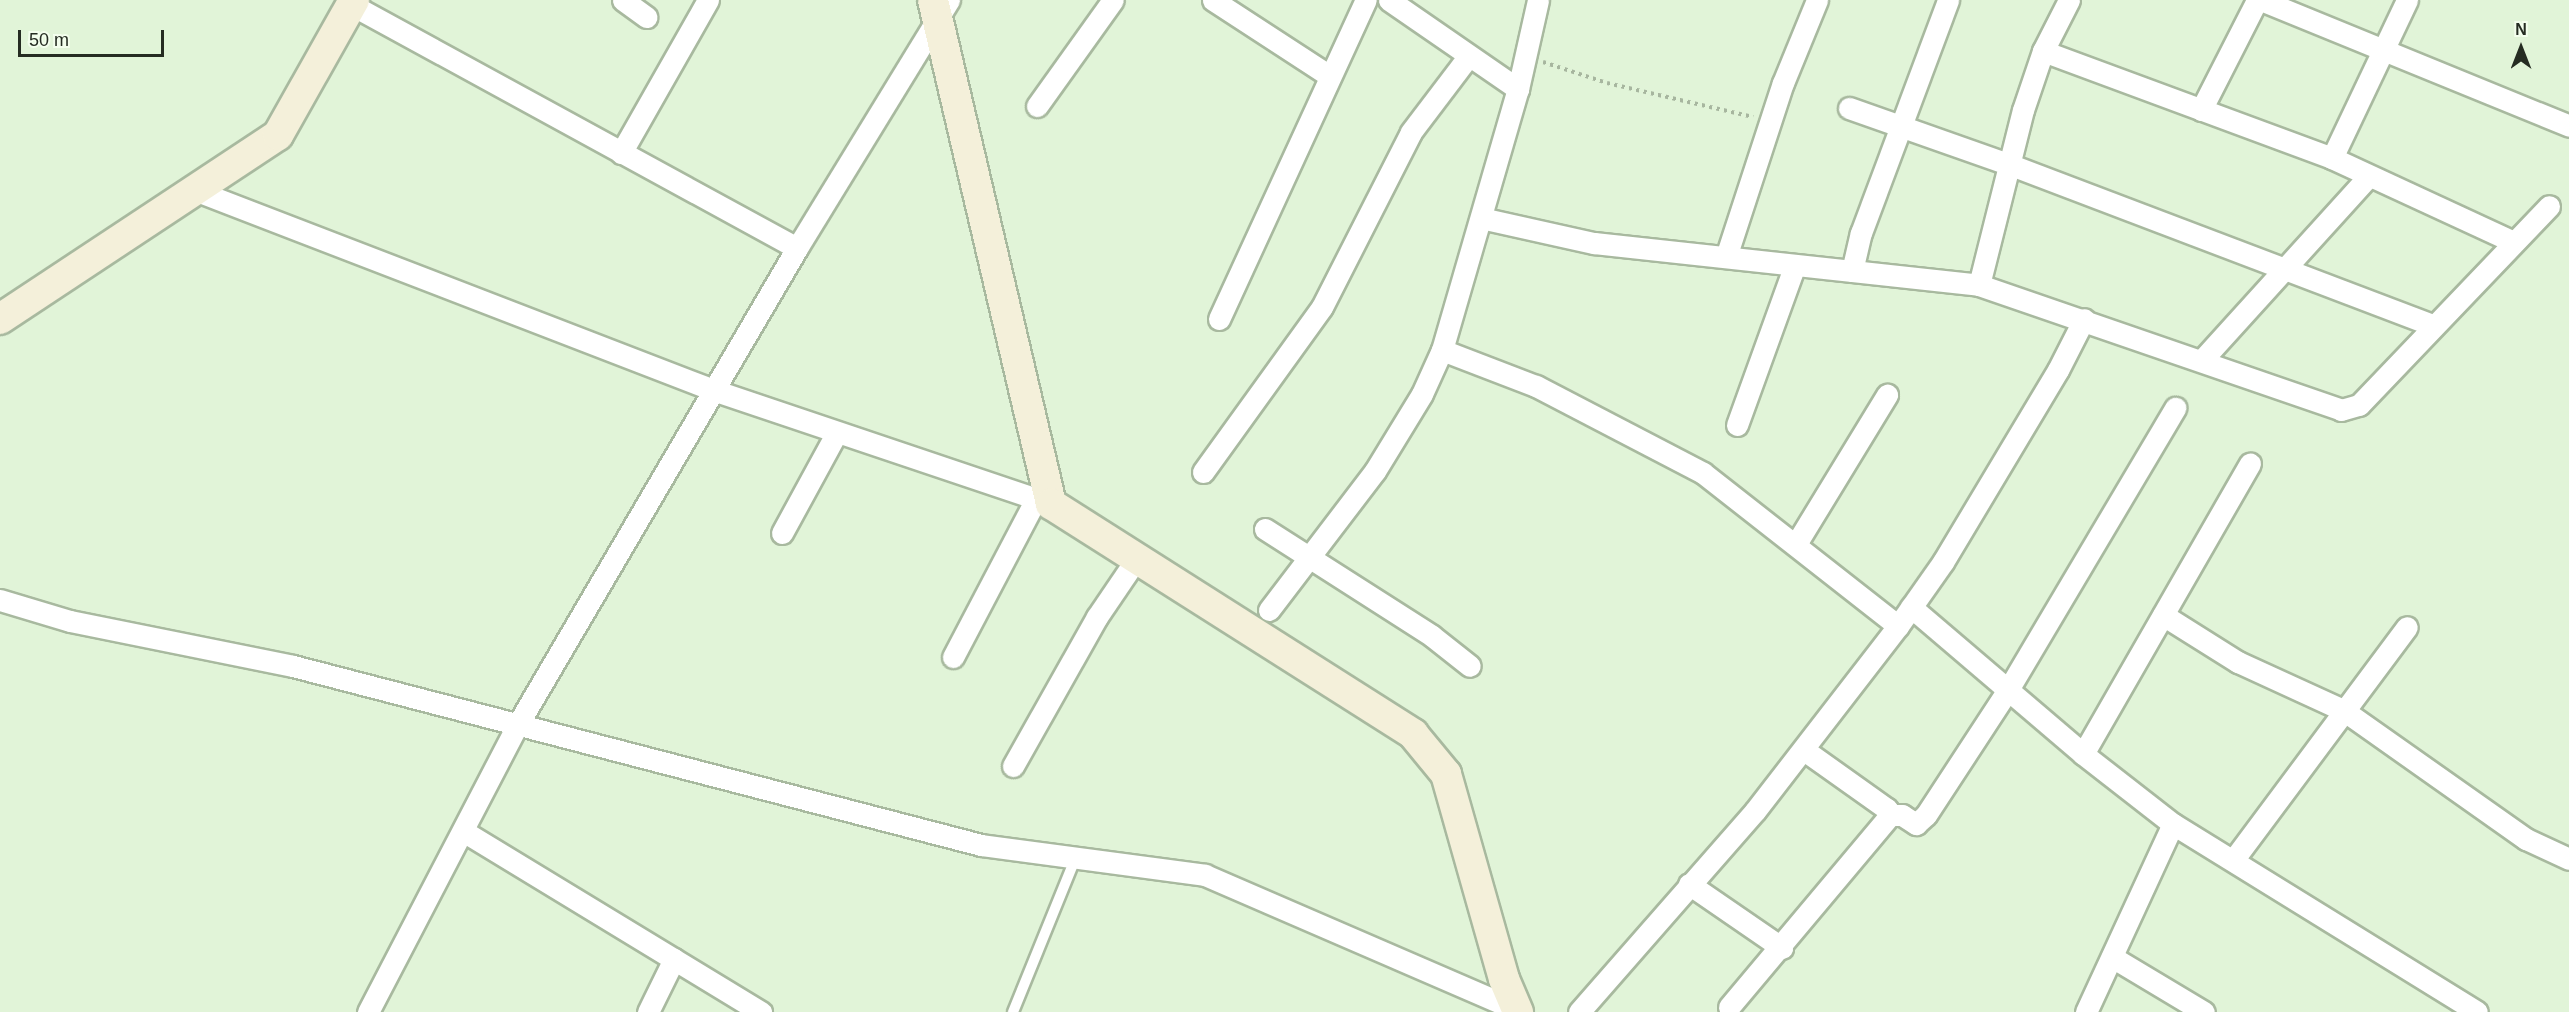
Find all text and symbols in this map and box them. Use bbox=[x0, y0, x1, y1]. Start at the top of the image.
scale bar bbox=[21, 18, 166, 56]
north arrow bbox=[2491, 18, 2551, 78]
text: N bbox=[2515, 21, 2527, 38]
text: 50 m bbox=[29, 30, 69, 50]

